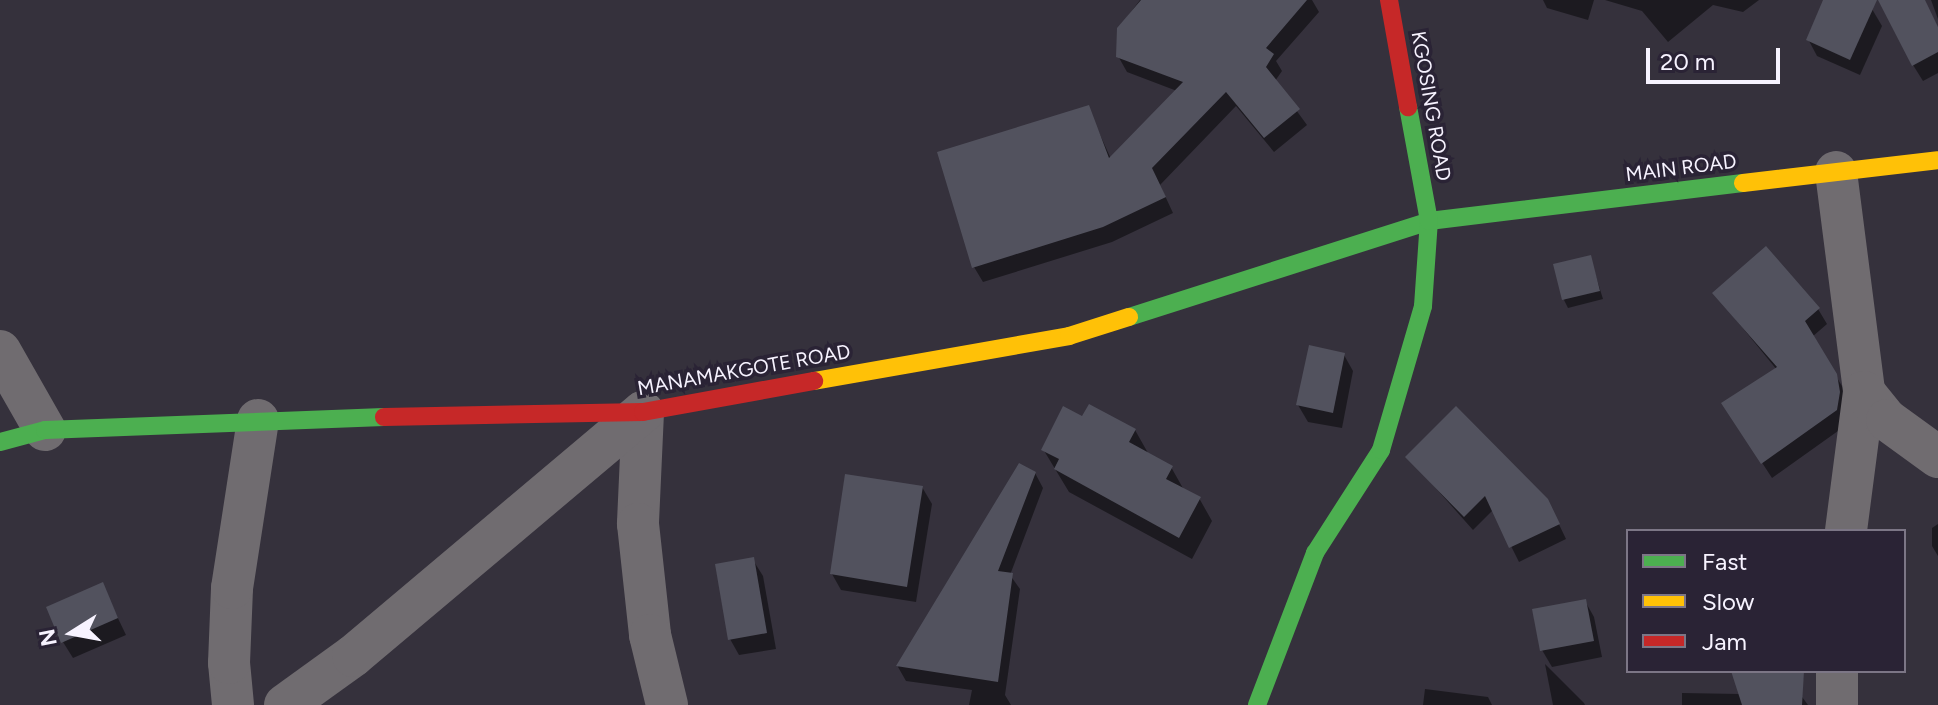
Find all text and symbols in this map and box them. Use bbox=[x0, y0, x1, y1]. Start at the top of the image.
street label: KGOSING ROAD bbox=[1406, 29, 1456, 183]
scale bar bbox=[1650, 32, 1784, 82]
text: 20 m bbox=[1660, 47, 1715, 76]
street label: MAIN ROAD bbox=[1624, 149, 1738, 187]
street label: MANAMAKGOTE ROAD bbox=[636, 339, 852, 401]
legend bbox=[1626, 529, 1906, 673]
text: Fast bbox=[1702, 547, 1747, 576]
text: Slow bbox=[1702, 587, 1754, 616]
north arrow bbox=[32, 593, 112, 673]
text: N bbox=[33, 627, 63, 649]
text: Jam bbox=[1702, 627, 1747, 656]

